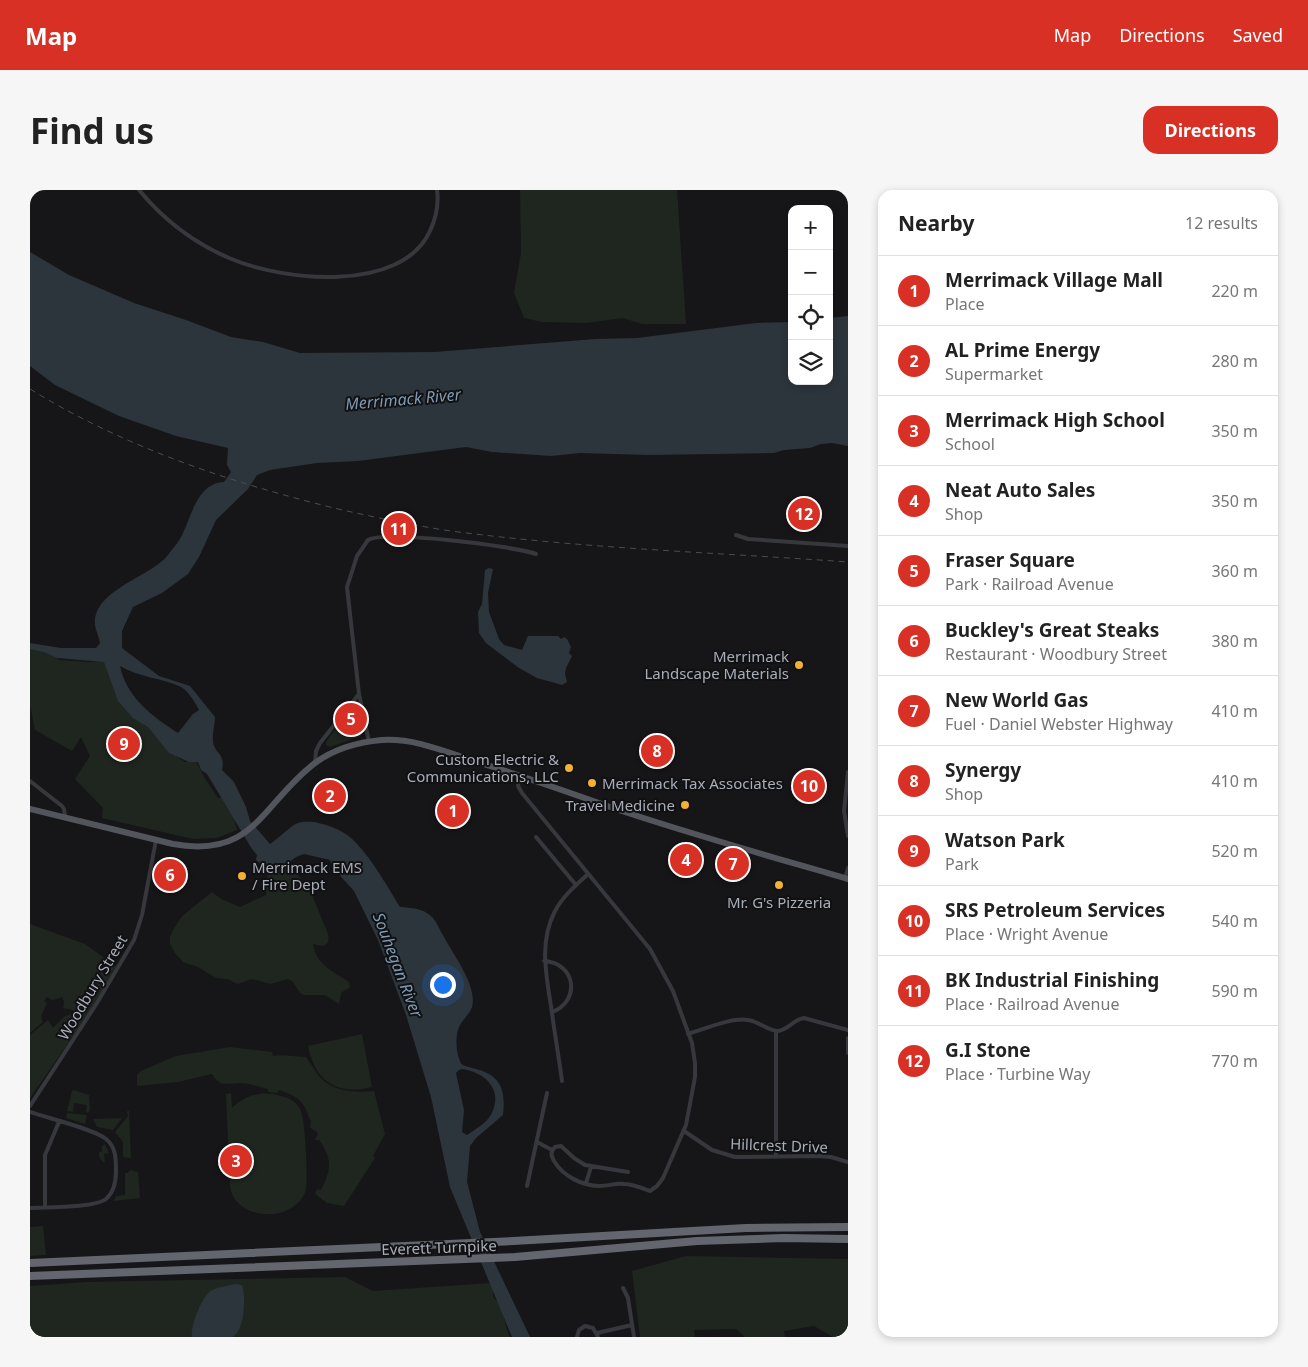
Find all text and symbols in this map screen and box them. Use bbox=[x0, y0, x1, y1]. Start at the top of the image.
text: Map bbox=[25, 19, 77, 52]
text: Map bbox=[1054, 23, 1091, 47]
text: Directions bbox=[1119, 23, 1205, 47]
text: Saved bbox=[1233, 23, 1283, 47]
button: Directions bbox=[1143, 106, 1278, 154]
text: Find us bbox=[30, 107, 154, 154]
map controls bbox=[788, 205, 833, 385]
button: + bbox=[788, 205, 833, 250]
text: Nearby bbox=[898, 209, 974, 237]
text: 12 results bbox=[1185, 212, 1258, 234]
button: − bbox=[788, 250, 833, 295]
text: Merrimack Village Mall bbox=[945, 267, 1163, 293]
text: 1 bbox=[909, 280, 919, 302]
text: 220 m bbox=[1211, 280, 1258, 302]
text: Place bbox=[945, 293, 985, 315]
button: locate bbox=[788, 295, 833, 340]
text: AL Prime Energy bbox=[945, 337, 1100, 363]
button: layers bbox=[788, 340, 833, 385]
text: 2 bbox=[909, 350, 919, 372]
text: 280 m bbox=[1211, 350, 1258, 372]
text: Supermarket bbox=[945, 363, 1043, 385]
water label: Merrimack River bbox=[344, 383, 462, 415]
text: Merrimack High School bbox=[945, 407, 1165, 433]
text: 3 bbox=[909, 420, 919, 442]
text: 350 m bbox=[1211, 420, 1258, 442]
text: School bbox=[945, 433, 995, 455]
text: Neat Auto Sales bbox=[945, 477, 1095, 503]
text: 4 bbox=[909, 490, 919, 512]
text: 350 m bbox=[1211, 490, 1258, 512]
pin: 12 bbox=[788, 495, 820, 533]
text: Shop bbox=[945, 503, 983, 525]
pin: 11 bbox=[383, 510, 415, 548]
text: Fraser Square bbox=[945, 547, 1075, 573]
text: 5 bbox=[909, 560, 919, 582]
text: 360 m bbox=[1211, 560, 1258, 582]
text: Park · Railroad Avenue bbox=[945, 573, 1114, 595]
text: Buckley's Great Steaks bbox=[945, 617, 1159, 643]
text: 6 bbox=[909, 630, 919, 652]
text: 380 m bbox=[1211, 630, 1258, 652]
text: Restaurant · Woodbury Street bbox=[945, 643, 1167, 665]
place label: Merrimack Landscape Materials bbox=[644, 646, 789, 683]
marker: Merrimack Landscape Materials bbox=[793, 659, 805, 671]
text: New World Gas bbox=[945, 687, 1088, 713]
pin: 5 bbox=[335, 700, 367, 738]
text: 7 bbox=[909, 700, 919, 722]
text: 410 m bbox=[1211, 700, 1258, 722]
text: Fuel · Daniel Webster Highway bbox=[945, 713, 1173, 735]
pin: 9 bbox=[108, 725, 140, 763]
pin: 8 bbox=[641, 732, 673, 770]
place label: Custom Electric & Communications, LLC bbox=[407, 749, 560, 786]
text: Synergy bbox=[945, 757, 1021, 783]
marker: Custom Electric & Communications, LLC bbox=[563, 762, 575, 774]
pin: 10 bbox=[793, 767, 825, 805]
text: 8 bbox=[909, 770, 919, 792]
text: 410 m bbox=[1211, 770, 1258, 792]
place label: Merrimack Tax Associates bbox=[602, 773, 783, 793]
pin: 2 bbox=[314, 777, 346, 815]
marker: Merrimack Tax Associates bbox=[586, 777, 598, 789]
text: Shop bbox=[945, 783, 983, 805]
pin: 1 bbox=[437, 792, 469, 830]
place label: Travel Medicine bbox=[565, 795, 675, 815]
marker: Travel Medicine bbox=[679, 799, 691, 811]
text: Watson Park bbox=[945, 827, 1065, 853]
text: 9 bbox=[909, 840, 919, 862]
text: 520 m bbox=[1211, 840, 1258, 862]
pin: 4 bbox=[670, 841, 702, 879]
pin: 7 bbox=[717, 845, 749, 883]
text: Park bbox=[945, 853, 979, 875]
pin: 6 bbox=[154, 856, 186, 894]
place label: Merrimack EMS / Fire Dept bbox=[252, 857, 362, 894]
marker: Merrimack EMS / Fire Dept bbox=[236, 870, 248, 882]
marker: Mr. G's Pizzeria bbox=[773, 879, 785, 891]
place label: Mr. G's Pizzeria bbox=[727, 892, 831, 912]
text: SRS Petroleum Services bbox=[945, 897, 1165, 923]
water label: Souhegan River bbox=[368, 909, 428, 1021]
text: 10 bbox=[905, 910, 923, 932]
text: 540 m bbox=[1211, 910, 1258, 932]
text: Place · Wright Avenue bbox=[945, 923, 1108, 945]
street label: Woodbury Street bbox=[53, 930, 132, 1043]
text: BK Industrial Finishing bbox=[945, 967, 1159, 993]
your location bbox=[430, 972, 456, 998]
text: 11 bbox=[905, 980, 923, 1002]
text: 590 m bbox=[1211, 980, 1258, 1002]
text: Place · Railroad Avenue bbox=[945, 993, 1119, 1015]
text: G.I Stone bbox=[945, 1037, 1031, 1063]
text: 12 bbox=[905, 1050, 923, 1072]
text: 770 m bbox=[1211, 1050, 1258, 1072]
text: Place · Turbine Way bbox=[945, 1063, 1090, 1085]
street label: Hillcrest Drive bbox=[730, 1133, 828, 1157]
pin: 3 bbox=[220, 1142, 252, 1180]
street label: Everett Turnpike bbox=[381, 1235, 497, 1259]

